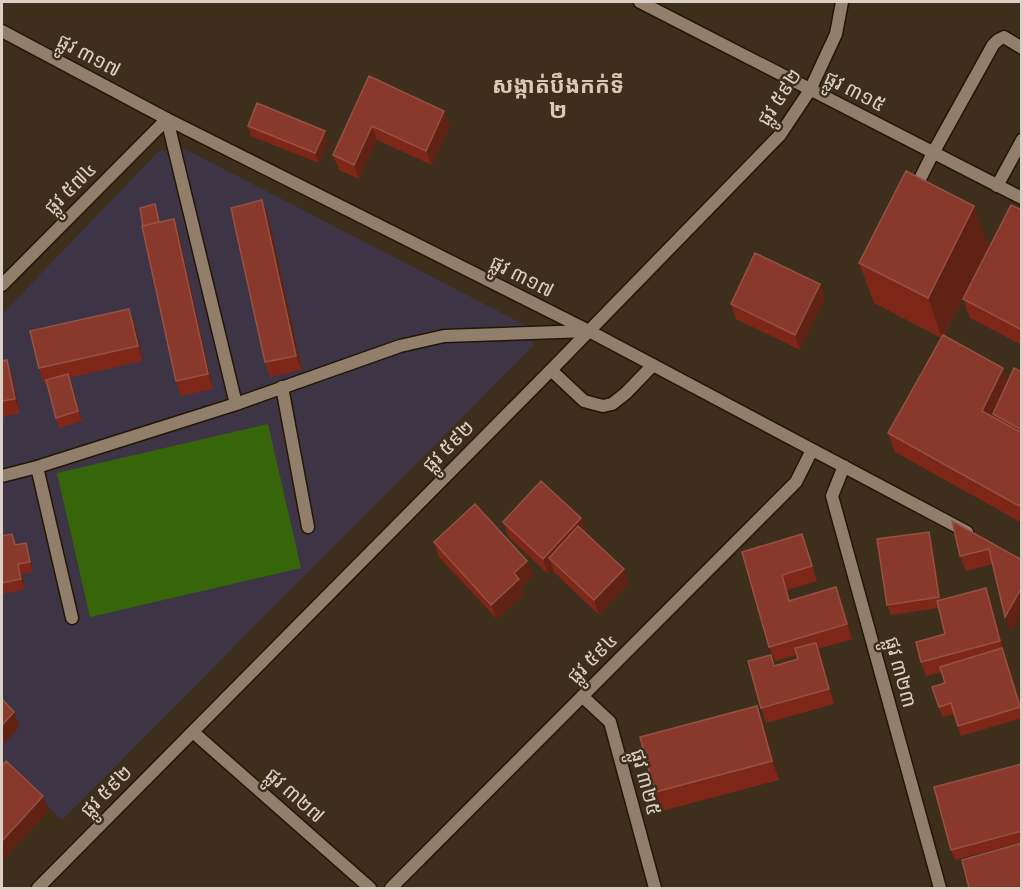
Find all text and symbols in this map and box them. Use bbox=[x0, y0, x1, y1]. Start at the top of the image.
street label: ផ្លូវ ៣១៧ bbox=[50, 28, 125, 88]
street label: ផ្លូវ ៥៩២ bbox=[752, 64, 812, 134]
street label: ផ្លូវ ៣១៥ bbox=[817, 65, 890, 123]
district label: សង្កាត់បឹងកក់ទី ២ bbox=[492, 72, 624, 124]
street label: ផ្លូវ ៥៧៤ bbox=[39, 157, 106, 224]
street label: ផ្លូវ ៣១៧ bbox=[483, 250, 558, 308]
street label: ផ្លូវ ៥៩២ bbox=[417, 415, 484, 482]
street label: ផ្លូវ ៥៩៤ bbox=[562, 628, 627, 693]
street label: ផ្លូវ ៣២៣ bbox=[873, 634, 922, 712]
street label: ផ្លូវ ៣២៥ bbox=[619, 746, 666, 820]
street label: ផ្លូវ ៥៩២ bbox=[75, 760, 142, 827]
street label: ផ្លូវ ៣២៧ bbox=[256, 762, 329, 833]

